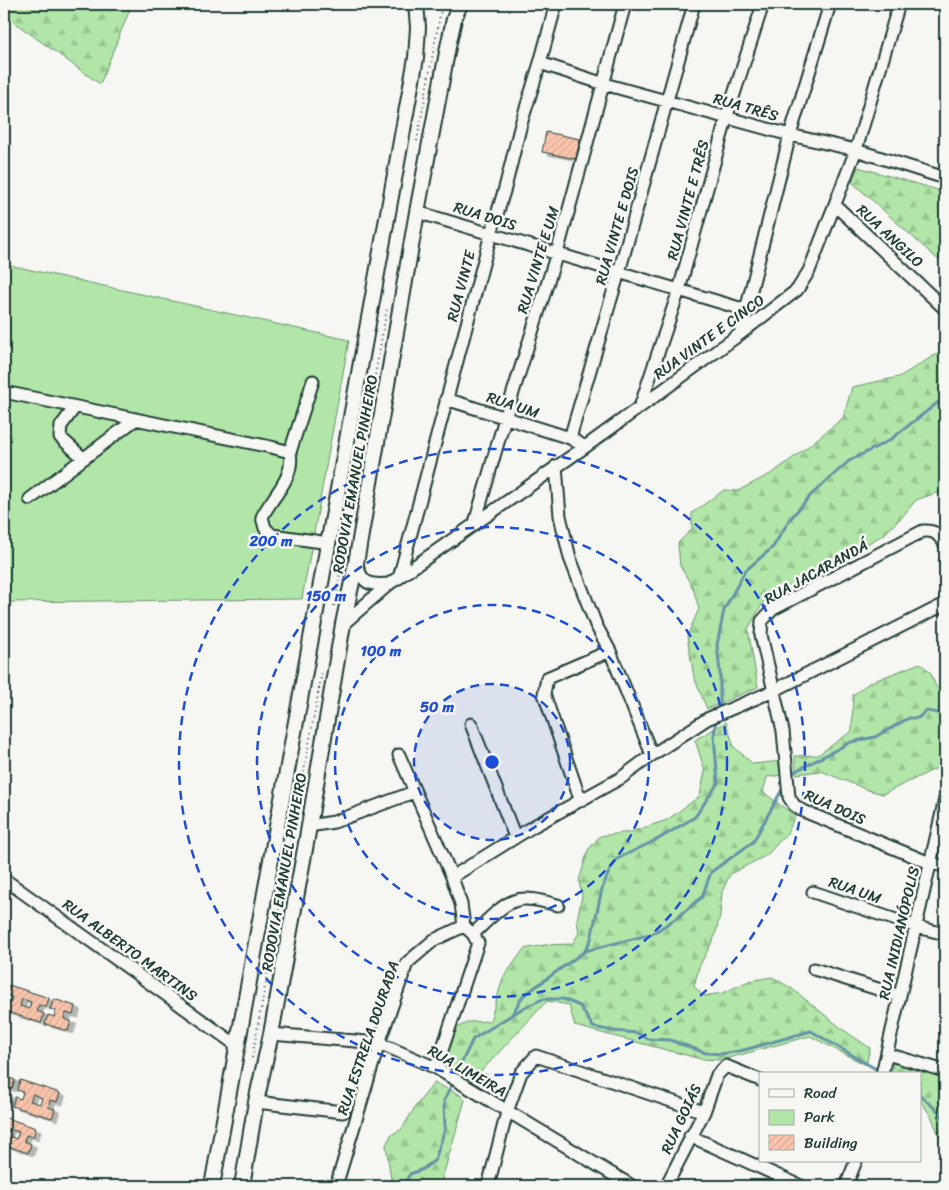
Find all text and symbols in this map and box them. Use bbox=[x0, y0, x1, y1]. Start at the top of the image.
street label: RUA TRÊS bbox=[710, 85, 782, 129]
street label: RUA VINTE E TRÊS bbox=[659, 136, 717, 263]
street label: RUA VINTE E DOIS bbox=[588, 164, 646, 288]
street label: RUA DOIS bbox=[450, 194, 520, 238]
street label: RUA ANGILO bbox=[850, 198, 930, 274]
street label: RUA VINTE E UM bbox=[509, 203, 567, 317]
street label: RUA VINTE bbox=[439, 246, 483, 324]
street label: RUA VINTE E CINCO bbox=[648, 287, 770, 386]
street label: RODOVIA EMANUEL PINHEIRO bbox=[325, 373, 385, 575]
street label: RUA UM bbox=[483, 384, 543, 426]
text: 200 m bbox=[248, 528, 293, 554]
street label: RUA JACARANDÁ bbox=[759, 532, 875, 611]
text: 150 m bbox=[306, 583, 347, 609]
text: 100 m bbox=[361, 638, 402, 664]
text: 50 m bbox=[420, 694, 455, 720]
centre of rings bbox=[483, 753, 501, 771]
street label: RODOVIA EMANUEL PINHEIRO bbox=[254, 771, 314, 973]
street label: RUA DOIS bbox=[800, 782, 870, 832]
street label: RUA INIDIANÓPOLIS bbox=[871, 863, 927, 1002]
street label: RUA UM bbox=[825, 869, 885, 911]
street label: RUA ALBERTO MARTINS bbox=[57, 892, 204, 1008]
street label: RUA ESTRELA DOURADA bbox=[329, 957, 407, 1119]
street label: RUA LIMEIRA bbox=[423, 1038, 511, 1104]
legend bbox=[759, 1072, 922, 1162]
street label: RUA GOIÁS bbox=[653, 1080, 709, 1158]
text: Road bbox=[804, 1080, 837, 1106]
text: Park bbox=[804, 1104, 835, 1130]
text: Building bbox=[804, 1130, 858, 1156]

